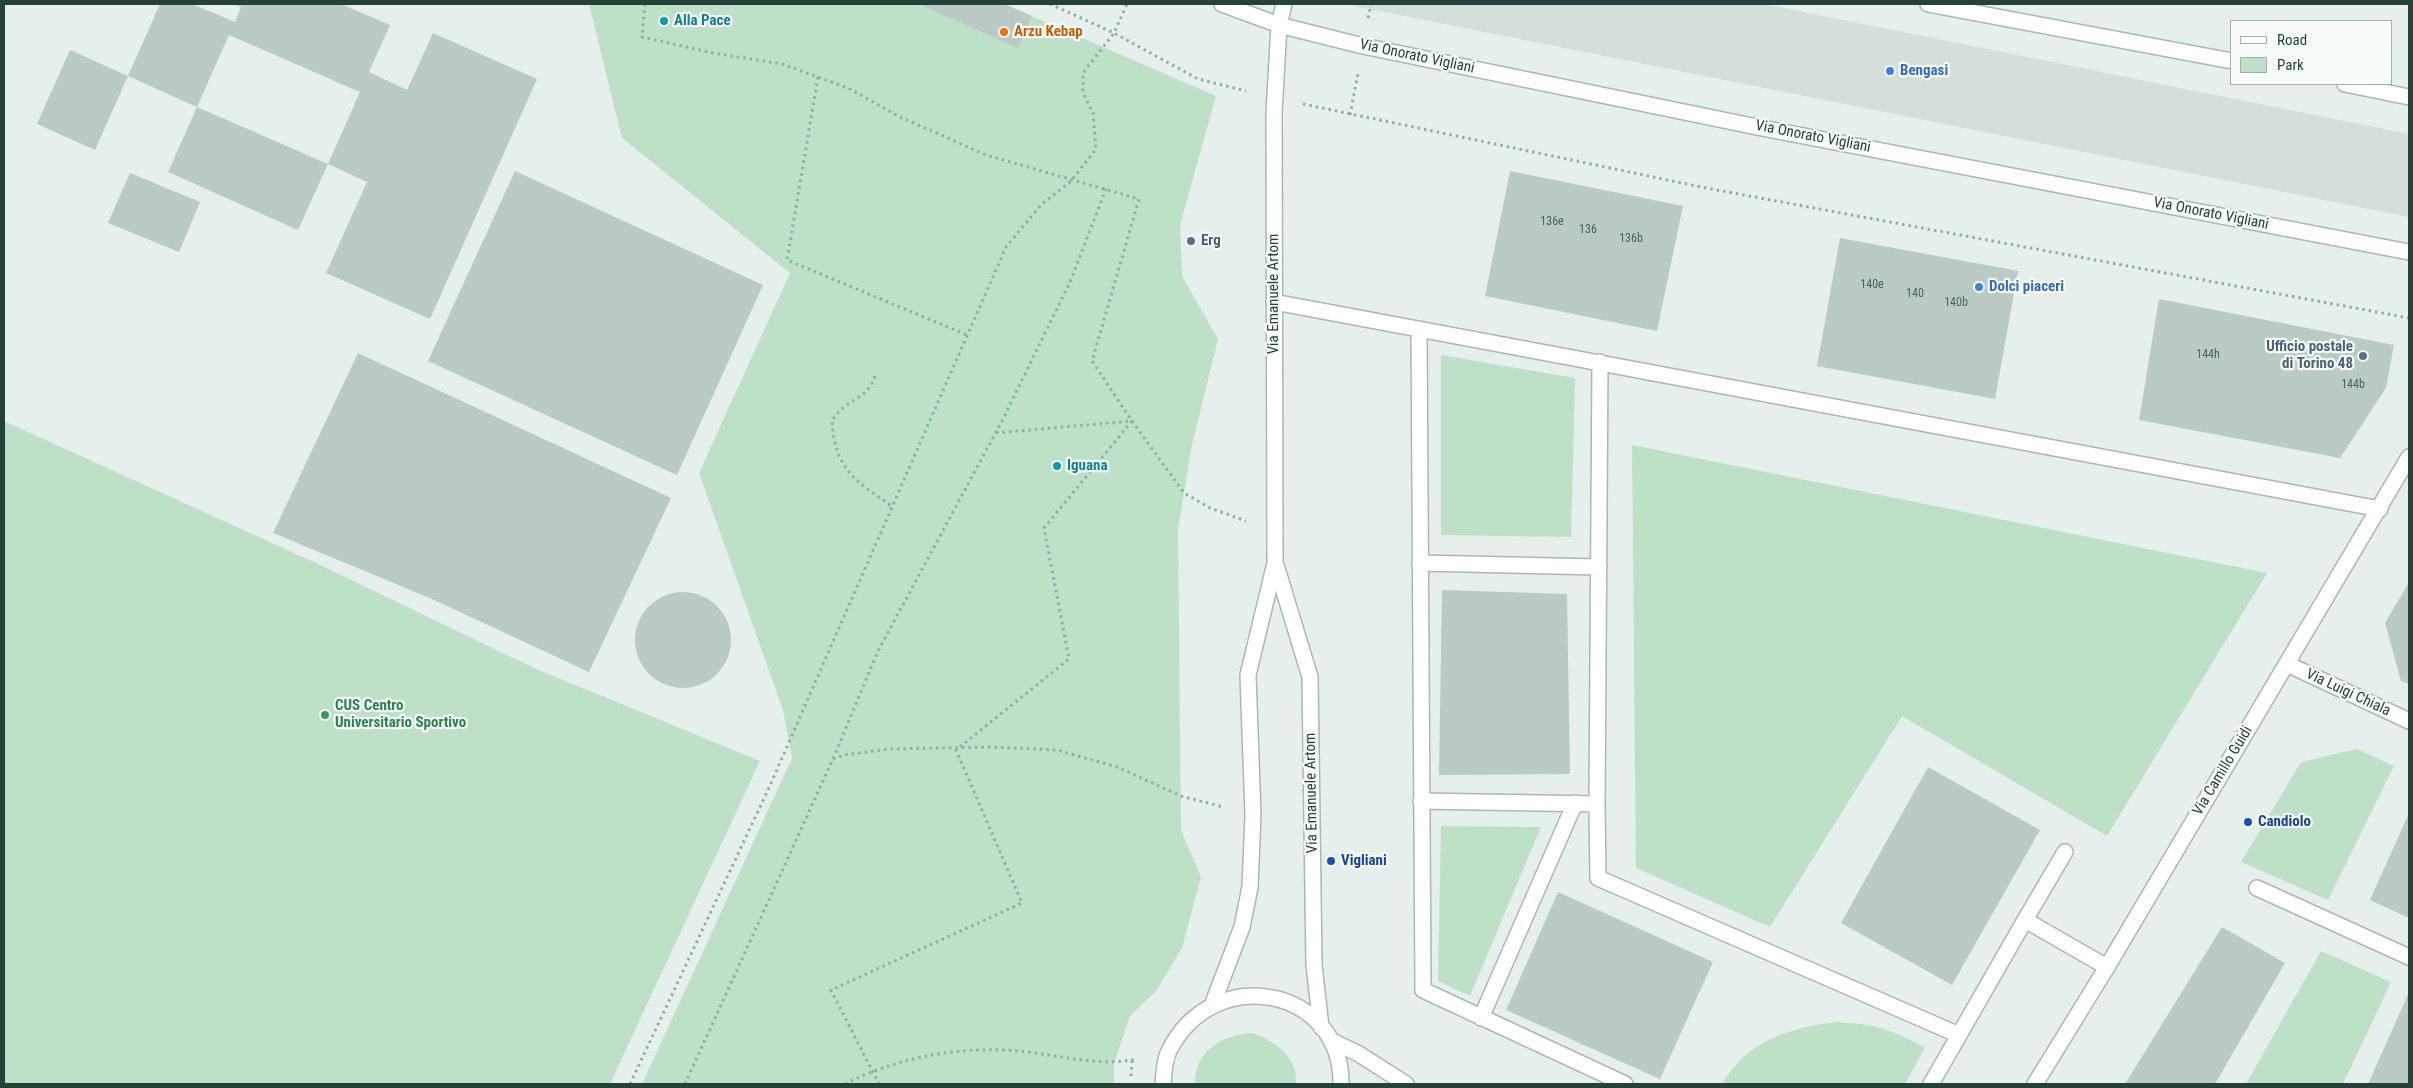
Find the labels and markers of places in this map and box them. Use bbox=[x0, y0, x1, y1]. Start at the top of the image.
place label: Alla Pace bbox=[674, 12, 731, 30]
marker: Alla Pace bbox=[658, 15, 670, 27]
place label: Arzu Kebap bbox=[1014, 23, 1083, 41]
marker: Arzu Kebap bbox=[998, 26, 1010, 38]
place label: Bengasi bbox=[1900, 62, 1948, 80]
marker: Bengasi bbox=[1884, 65, 1896, 77]
place label: Erg bbox=[1201, 232, 1221, 250]
marker: Erg bbox=[1185, 235, 1197, 247]
place label: Dolci piaceri bbox=[1989, 278, 2064, 296]
marker: Dolci piaceri bbox=[1973, 281, 1985, 293]
place label: Ufficio postale di Torino 48 bbox=[2266, 338, 2353, 373]
marker: Ufficio postale di Torino 48 bbox=[2357, 350, 2369, 362]
place label: Iguana bbox=[1067, 457, 1107, 475]
marker: Iguana bbox=[1051, 460, 1063, 472]
place label: CUS Centro Universitario Sportivo bbox=[335, 697, 466, 732]
marker: CUS Centro Universitario Sportivo bbox=[319, 709, 331, 721]
place label: Candiolo bbox=[2258, 813, 2311, 831]
marker: Candiolo bbox=[2242, 816, 2254, 828]
place label: Vigliani bbox=[1341, 852, 1387, 870]
marker: Vigliani bbox=[1325, 855, 1337, 867]

